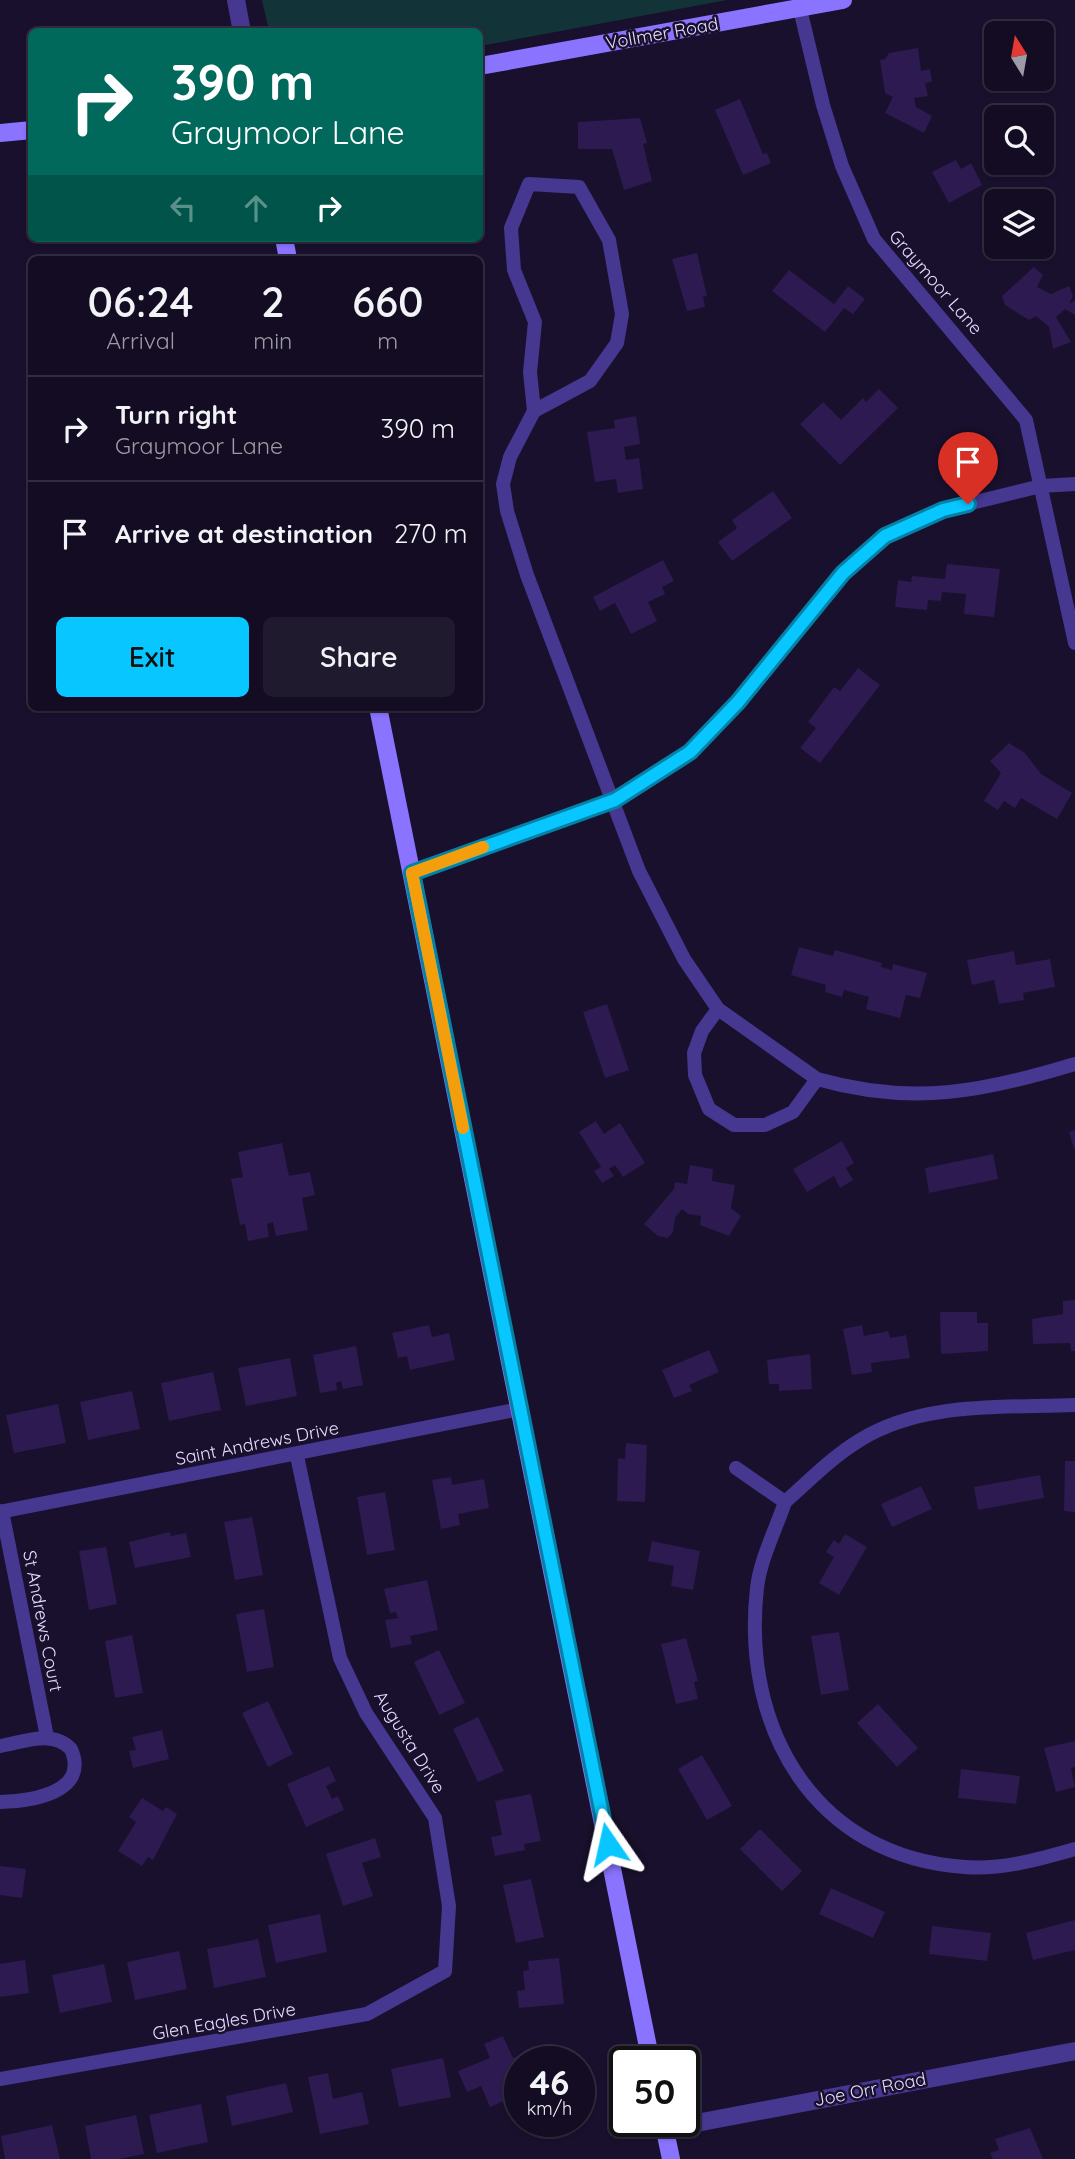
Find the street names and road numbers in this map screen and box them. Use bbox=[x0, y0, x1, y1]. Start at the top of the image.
street label: Vollmer Road bbox=[604, 12, 720, 54]
street label: Graymoor Lane bbox=[884, 225, 988, 339]
street label: Saint Andrews Drive bbox=[173, 1416, 341, 1470]
street label: St Andrews Court bbox=[18, 1548, 68, 1694]
street label: Augusta Drive bbox=[369, 1686, 451, 1798]
street label: Glen Eagles Drive bbox=[151, 1997, 297, 2045]
street label: Joe Orr Road bbox=[812, 2067, 928, 2111]

